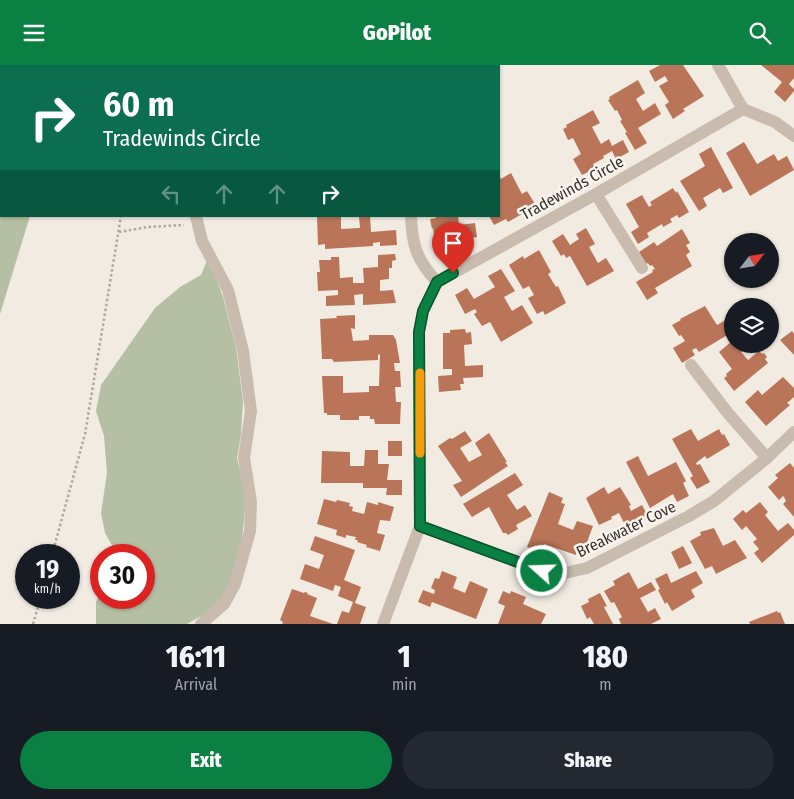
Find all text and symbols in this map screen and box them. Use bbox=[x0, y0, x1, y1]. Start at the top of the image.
icon: menu bbox=[20, 19, 48, 47]
text: GoPilot bbox=[363, 19, 431, 46]
icon: search bbox=[746, 19, 774, 47]
text: 60 m bbox=[103, 83, 174, 125]
icon: right bbox=[20, 85, 85, 150]
text: Tradewinds Circle bbox=[103, 125, 261, 152]
street label: Tradewinds Circle bbox=[517, 152, 627, 224]
icon: left bbox=[157, 180, 185, 208]
icon: ahead bbox=[210, 180, 238, 208]
icon: ahead bbox=[263, 180, 291, 208]
icon: right bbox=[316, 180, 344, 208]
pin bbox=[432, 222, 474, 273]
icon: arrive bbox=[439, 229, 467, 257]
north arrow bbox=[724, 233, 779, 287]
map controls bbox=[724, 233, 779, 353]
button: layers bbox=[724, 298, 779, 353]
street label: Breakwater Cove bbox=[573, 497, 679, 561]
speed limit sign: 30 bbox=[90, 544, 155, 609]
position arrow bbox=[515, 544, 567, 596]
text: 19 bbox=[36, 555, 59, 585]
text: km/h bbox=[34, 582, 61, 596]
text: 16:11 bbox=[166, 639, 226, 675]
text: 1 bbox=[398, 639, 411, 675]
text: 180 bbox=[582, 639, 628, 675]
text: Arrival bbox=[175, 675, 217, 694]
text: min bbox=[392, 675, 417, 694]
text: m bbox=[599, 675, 611, 694]
button: Exit bbox=[20, 731, 392, 789]
button: Share bbox=[402, 731, 774, 789]

